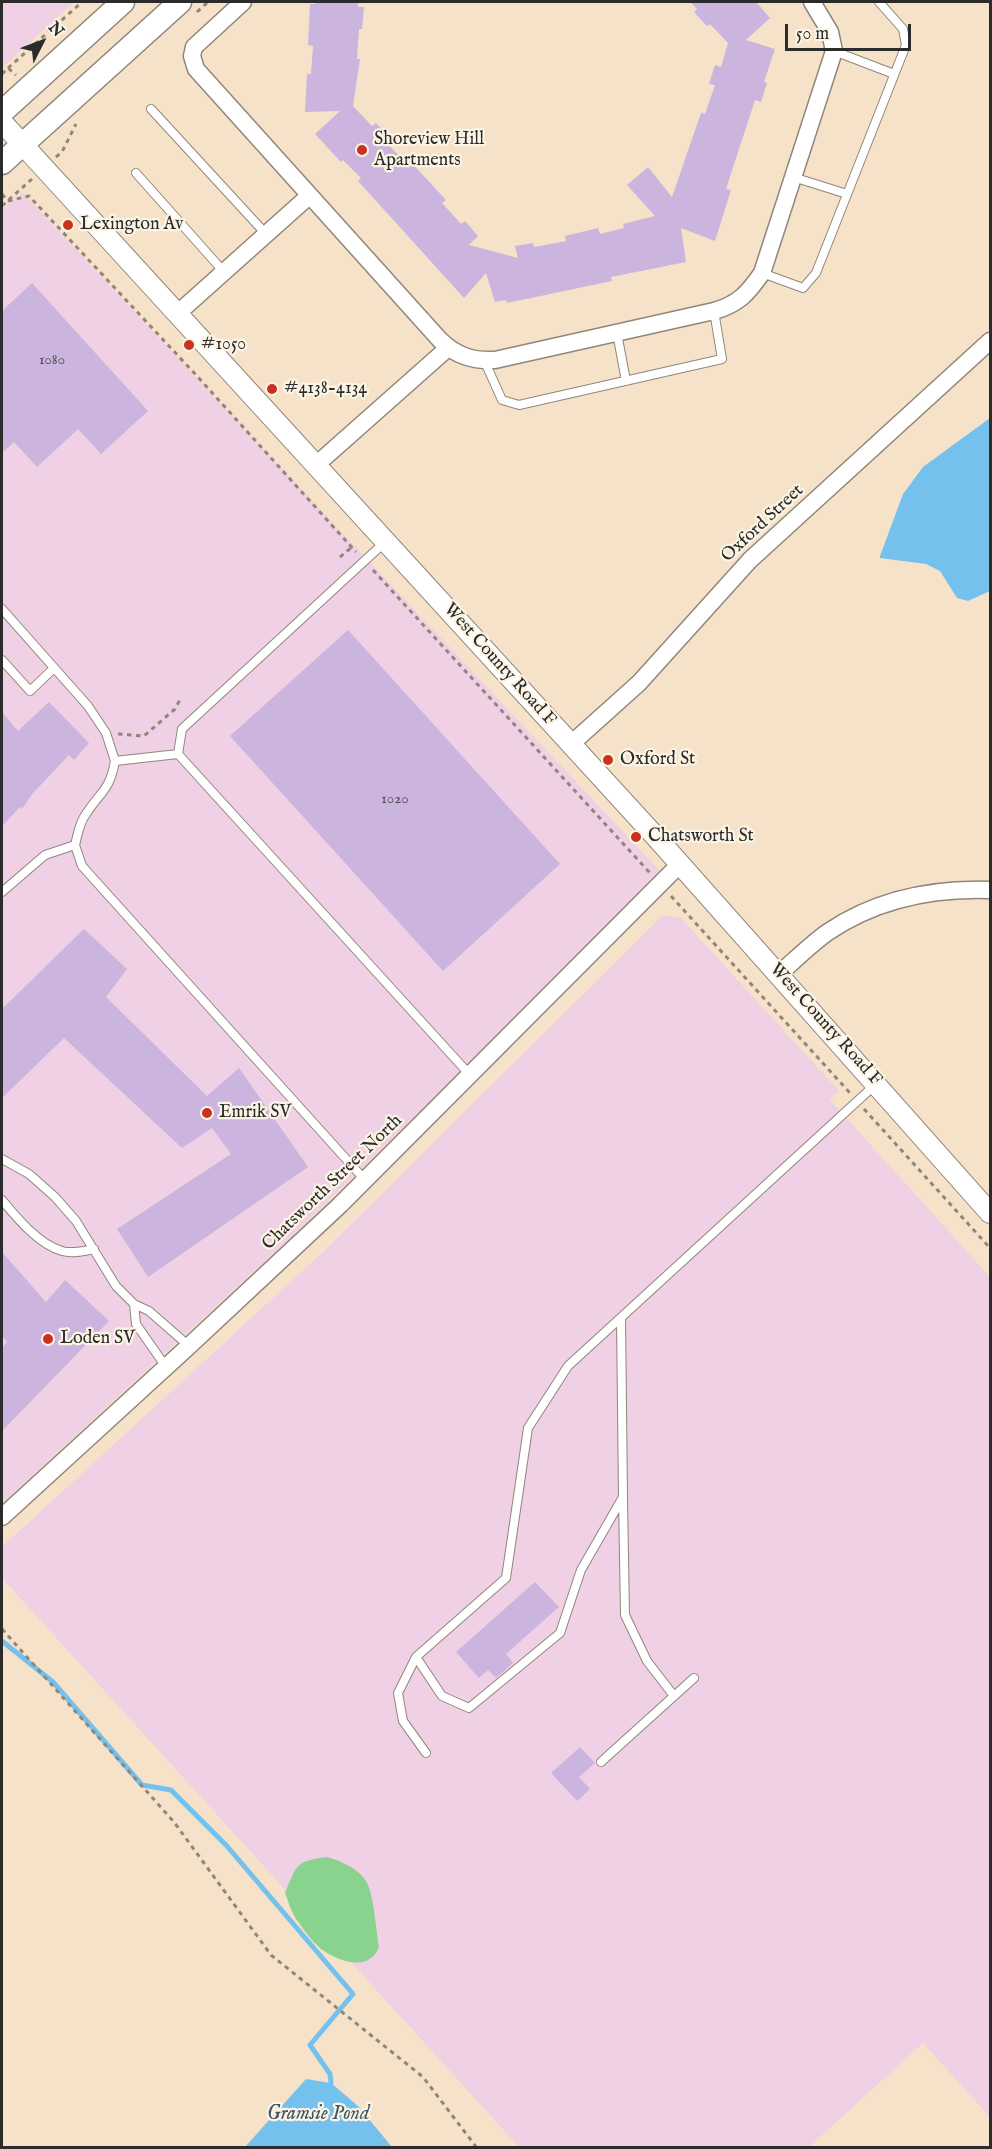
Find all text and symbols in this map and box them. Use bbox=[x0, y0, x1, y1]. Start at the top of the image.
north arrow bbox=[12, 12, 72, 72]
scale bar bbox=[788, 12, 914, 50]
text: N bbox=[43, 18, 67, 42]
text: 50 m bbox=[796, 23, 829, 46]
place label: Shoreview Hill Apartments bbox=[374, 129, 484, 172]
marker: Shoreview Hill Apartments bbox=[355, 143, 369, 157]
place label: Lexington Av bbox=[80, 214, 183, 236]
marker: Lexington Av bbox=[61, 218, 75, 232]
place label: #1050 bbox=[201, 334, 246, 356]
marker: #1050 bbox=[182, 338, 196, 352]
house number: 1080 bbox=[39, 352, 65, 370]
place label: #4138-4134 bbox=[284, 378, 367, 400]
marker: #4138-4134 bbox=[265, 382, 279, 396]
street label: Oxford Street bbox=[717, 480, 809, 568]
street label: West County Road F bbox=[438, 599, 560, 731]
place label: Oxford St bbox=[620, 749, 695, 771]
marker: Oxford St bbox=[601, 753, 615, 767]
house number: 1020 bbox=[381, 791, 409, 809]
place label: Chatsworth St bbox=[648, 826, 754, 848]
marker: Chatsworth St bbox=[629, 830, 643, 844]
street label: West County Road F bbox=[764, 959, 886, 1091]
place label: Emrik SV bbox=[219, 1102, 291, 1124]
marker: Emrik SV bbox=[200, 1106, 214, 1120]
street label: Chatsworth Street North bbox=[259, 1111, 407, 1255]
place label: Loden SV bbox=[60, 1328, 135, 1350]
marker: Loden SV bbox=[41, 1332, 55, 1346]
water label: Gramsie Pond bbox=[267, 2103, 369, 2127]

